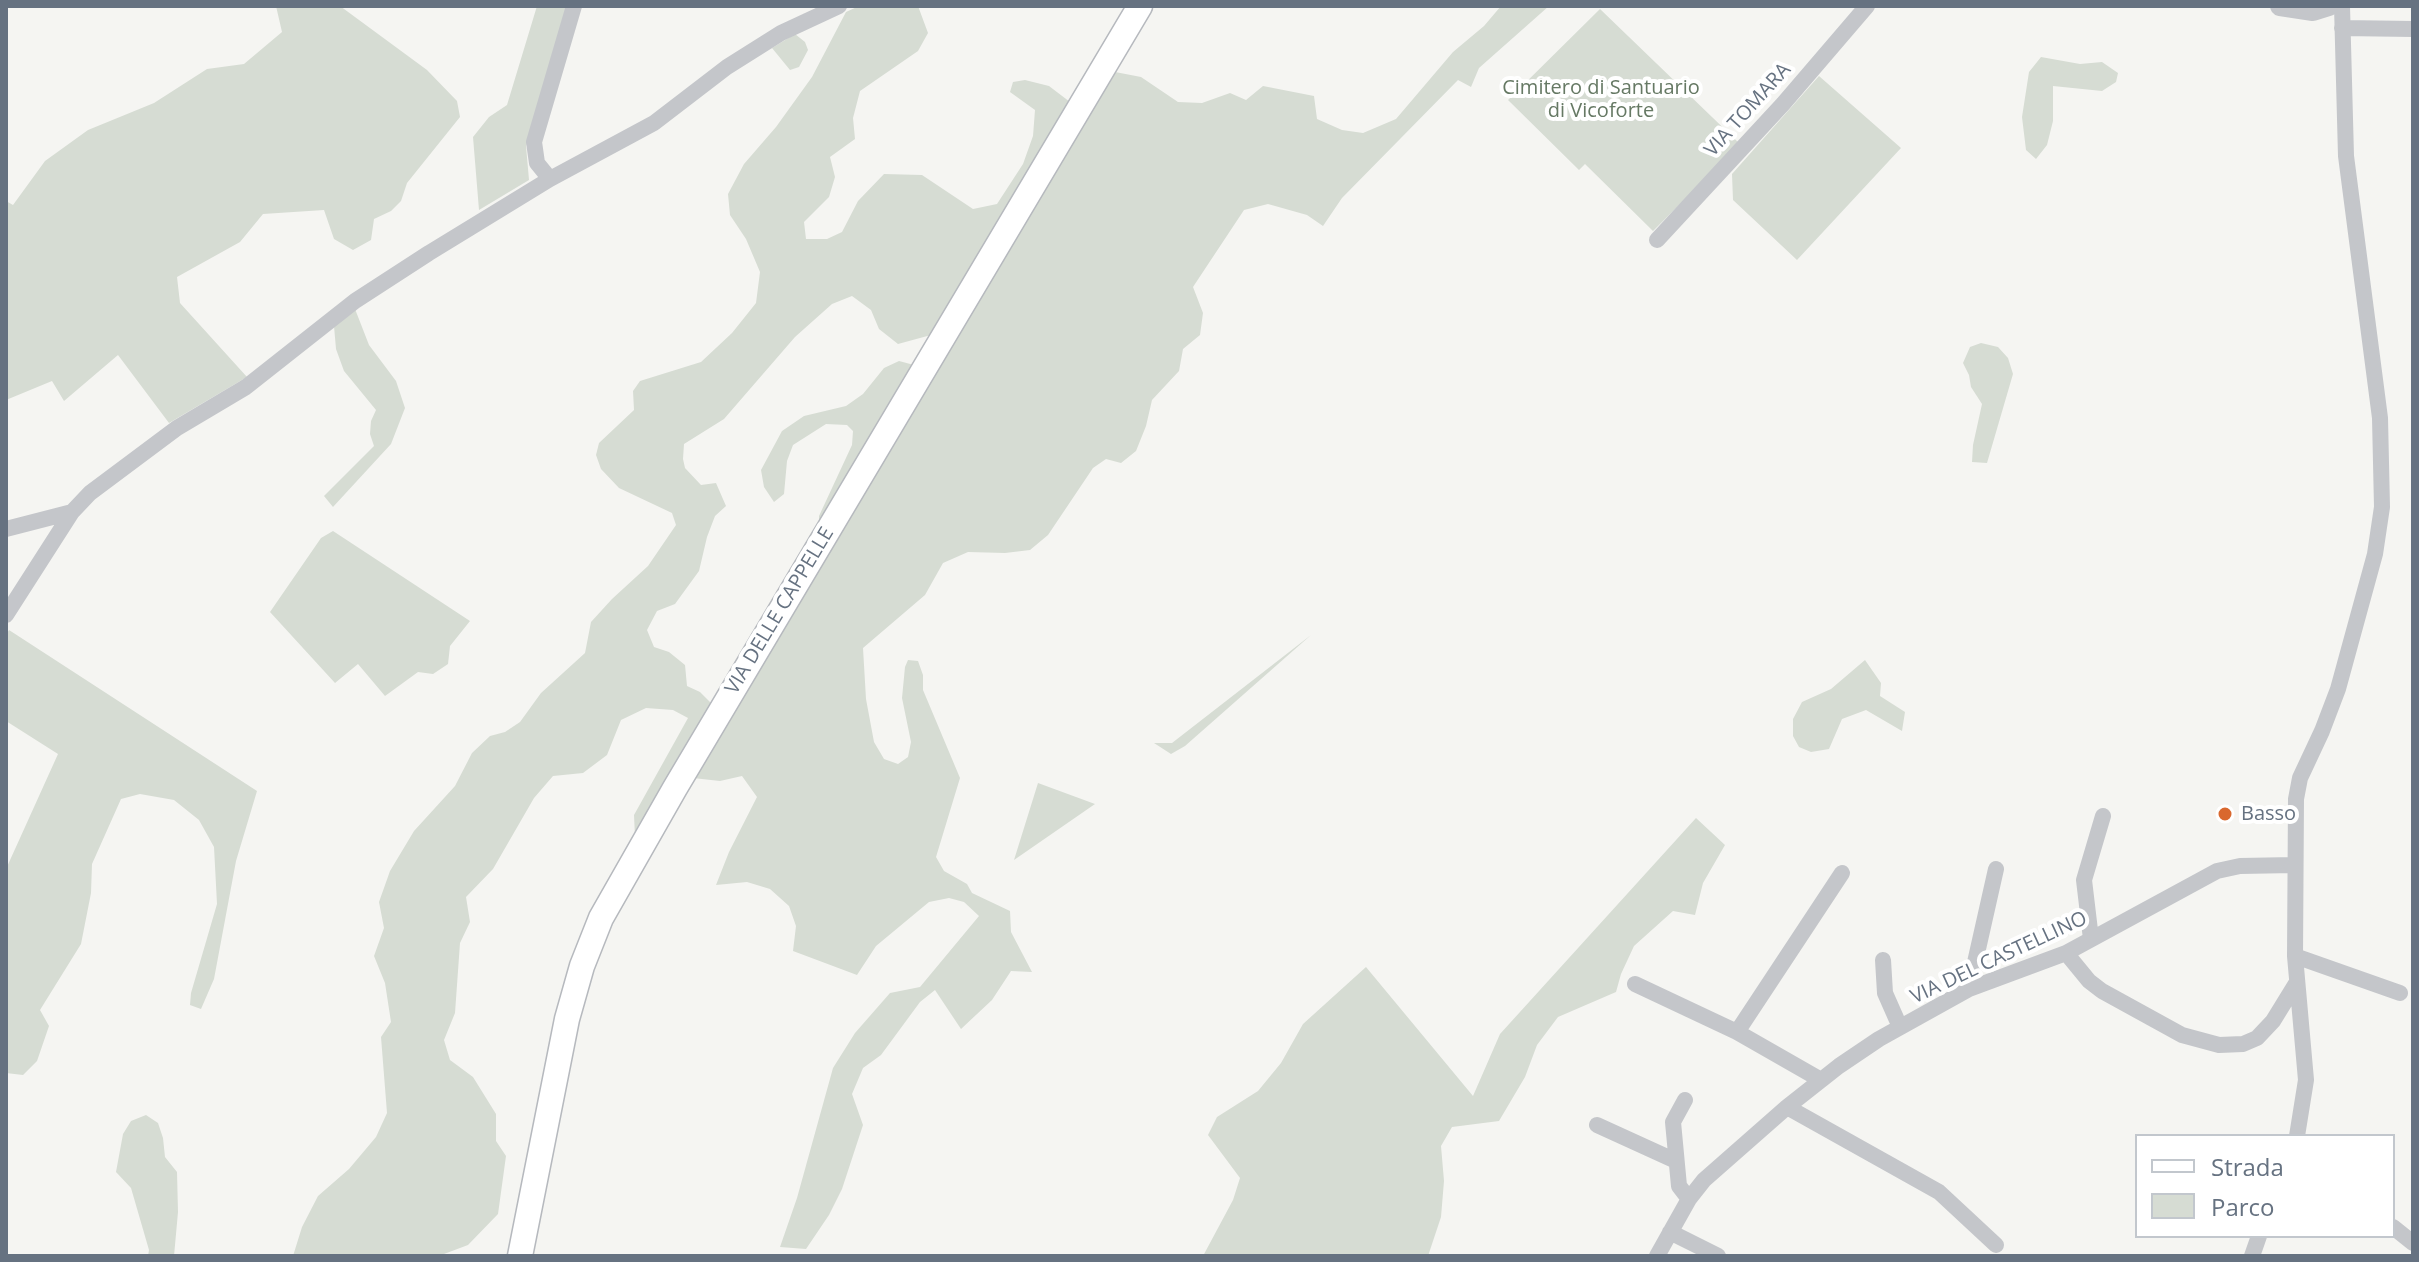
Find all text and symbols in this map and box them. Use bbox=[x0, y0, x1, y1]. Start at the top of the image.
street label: VIA TOMARA bbox=[1700, 58, 1796, 162]
park label: Cimitero di Santuario di Vicoforte bbox=[1502, 76, 1700, 123]
street label: VIA DELLE CAPPELLE bbox=[721, 523, 839, 699]
place label: Basso bbox=[2241, 802, 2296, 826]
marker: Basso bbox=[2216, 805, 2234, 823]
street label: VIA DEL CASTELLINO bbox=[1907, 907, 2091, 1009]
legend bbox=[2135, 1134, 2395, 1238]
text: Strada bbox=[2211, 1150, 2284, 1183]
text: Parco bbox=[2211, 1190, 2275, 1223]

